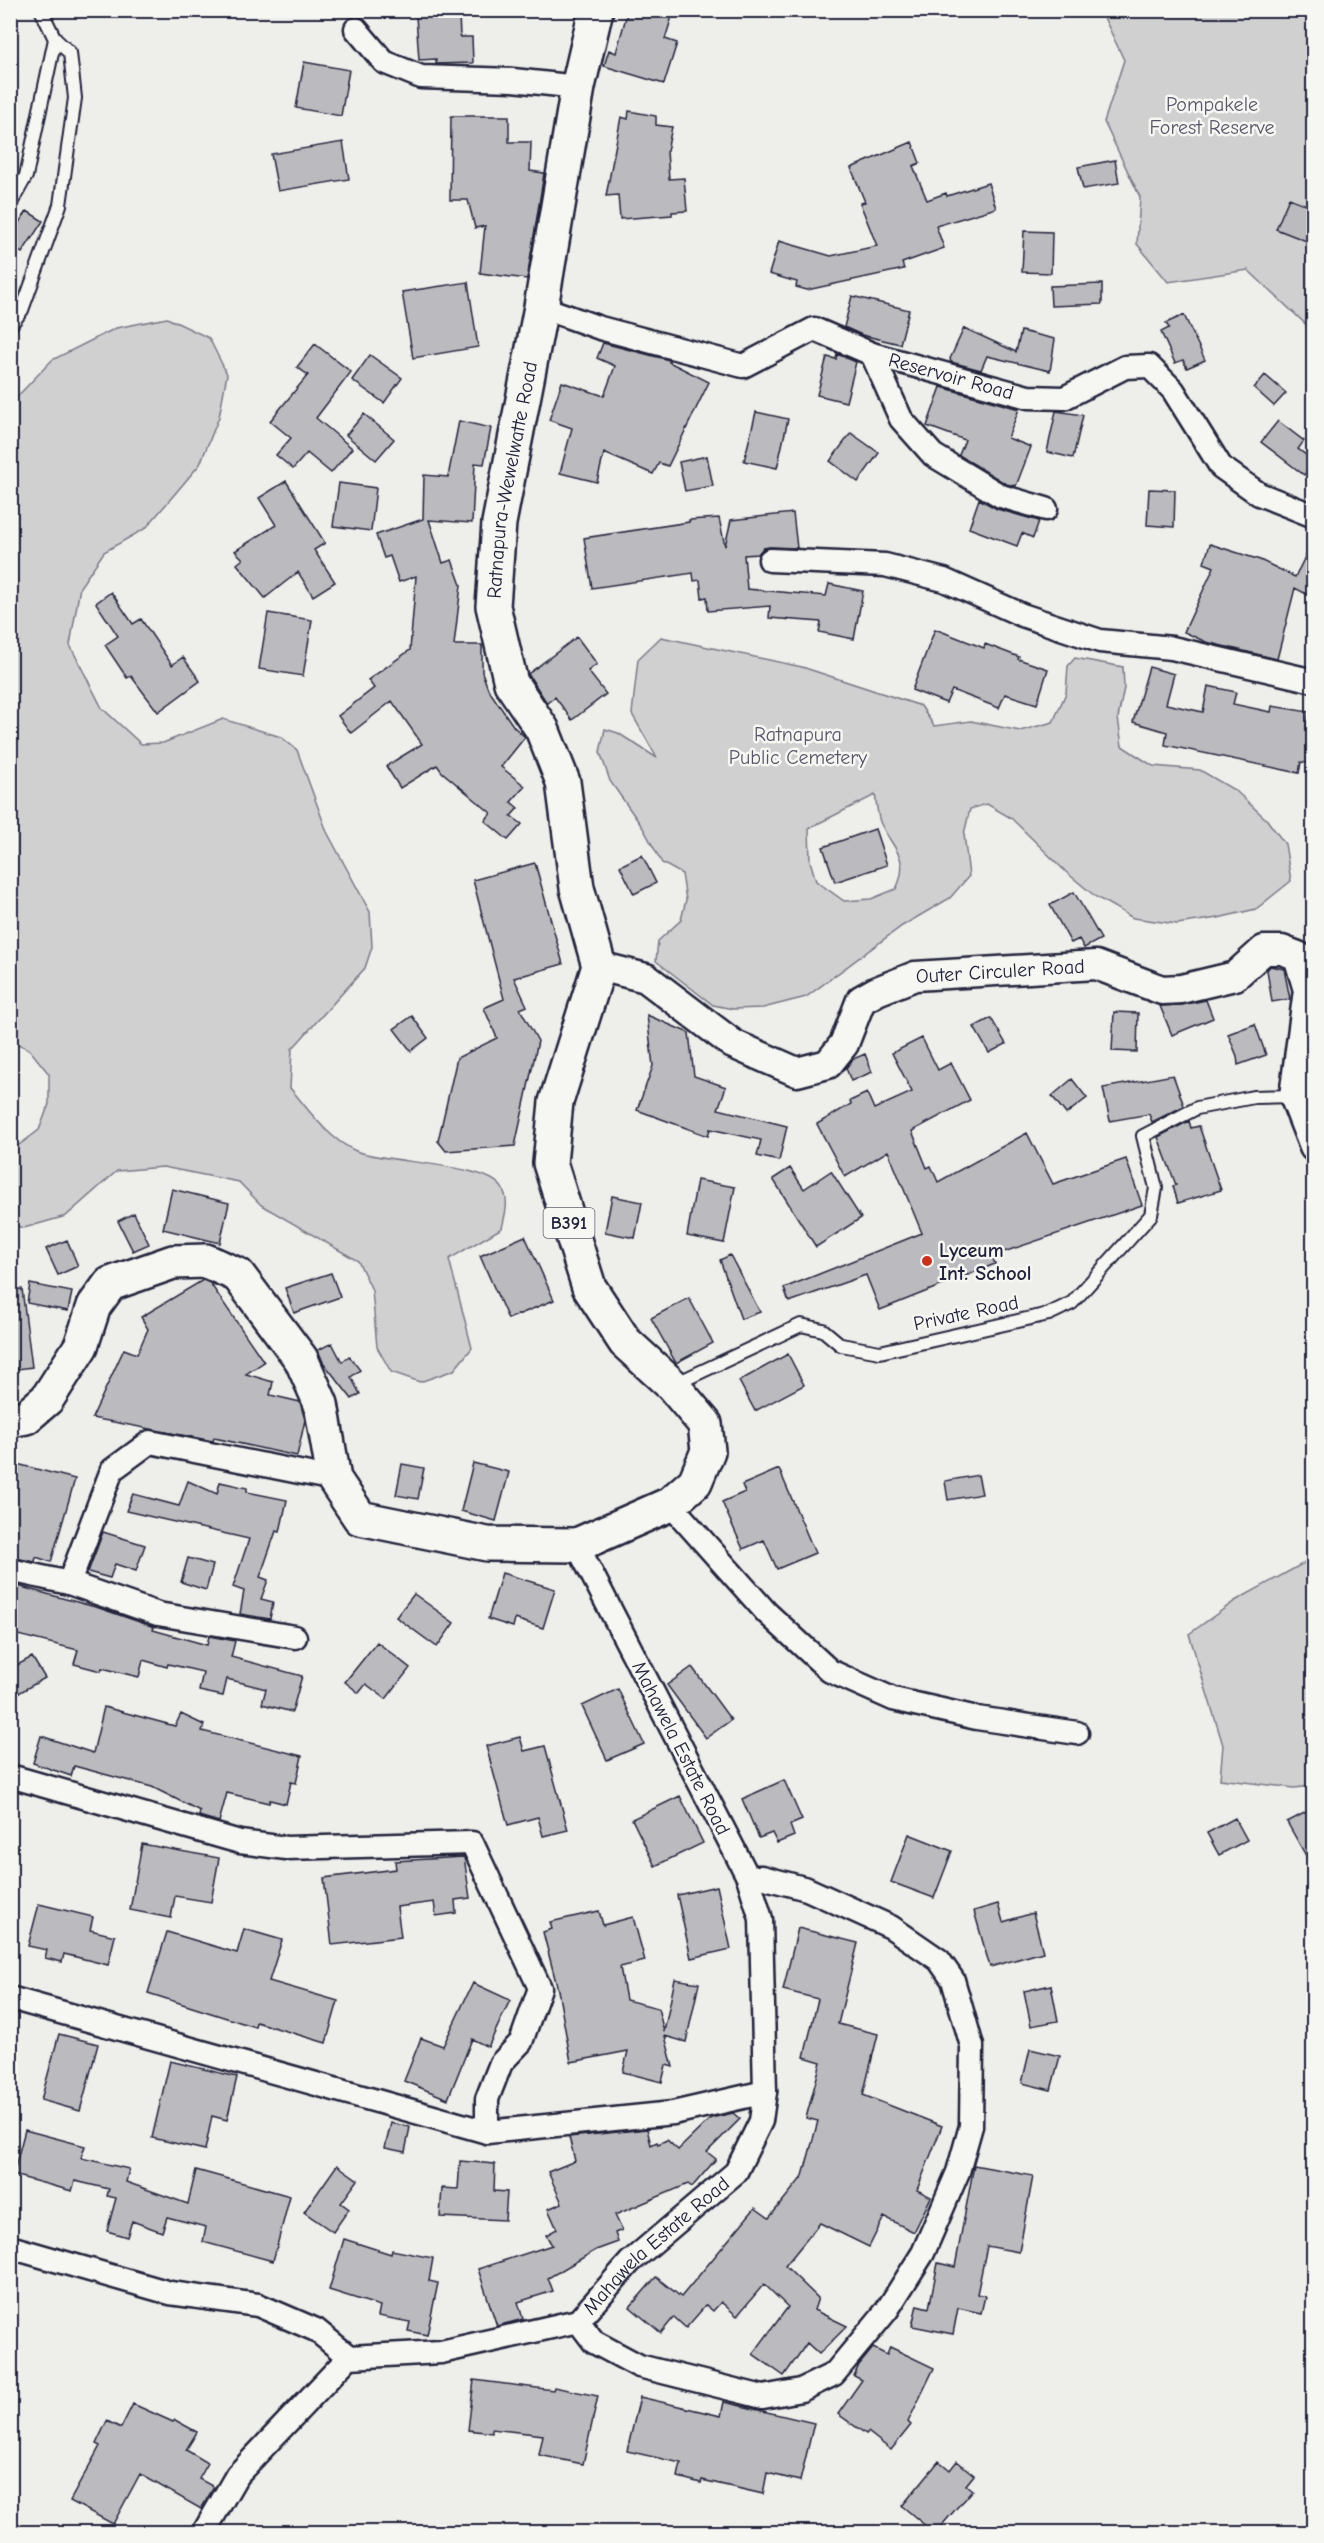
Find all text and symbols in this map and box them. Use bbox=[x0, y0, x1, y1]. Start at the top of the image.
park label: Pompakele Forest Reserve bbox=[1149, 93, 1275, 139]
street label: Reservoir Road bbox=[886, 348, 1016, 404]
street label: Ratnapura-Wewelwatte Road bbox=[482, 359, 542, 599]
park label: Ratnapura Public Cemetery bbox=[729, 723, 867, 769]
street label: Outer Circuler Road bbox=[915, 954, 1085, 987]
road number: B391 bbox=[544, 1208, 594, 1238]
place label: Lyceum Int. School bbox=[939, 1239, 1032, 1285]
marker: Lyceum Int. School bbox=[920, 1254, 934, 1268]
street label: Private Road bbox=[911, 1291, 1021, 1335]
street label: Mahawela Estate Road bbox=[627, 1657, 735, 1839]
street label: Mahawela Estate Road bbox=[578, 2172, 734, 2319]

